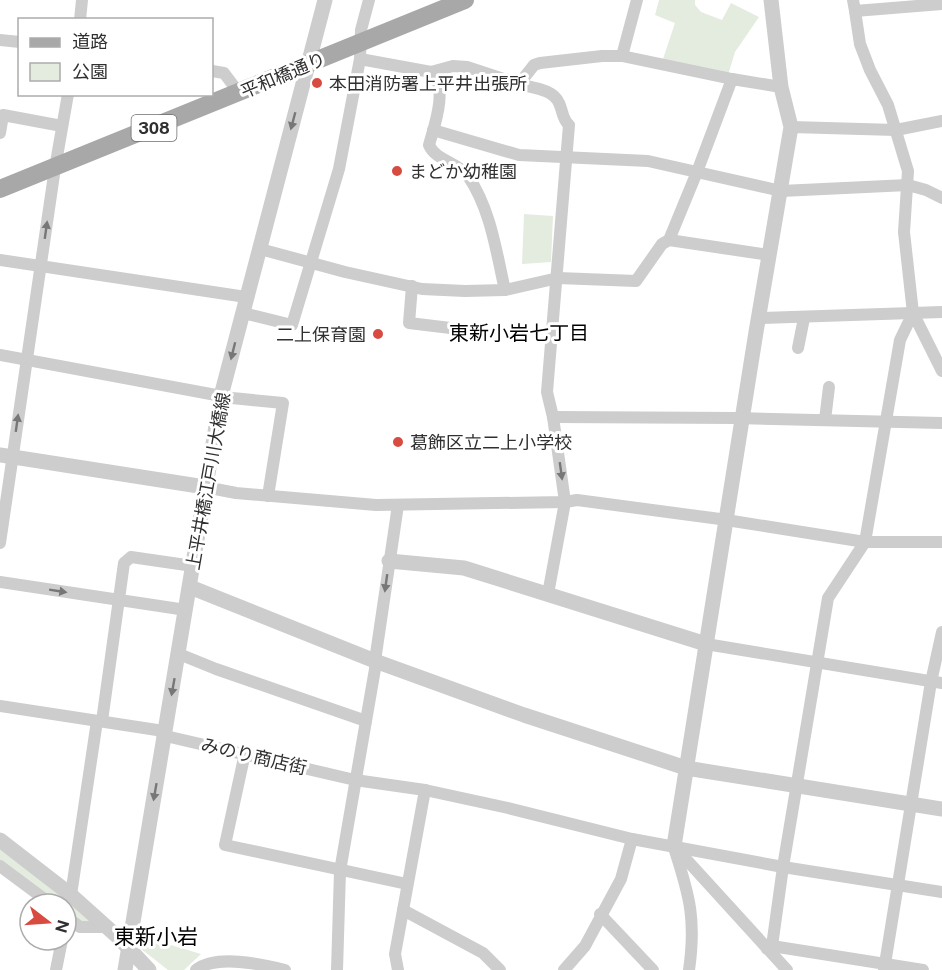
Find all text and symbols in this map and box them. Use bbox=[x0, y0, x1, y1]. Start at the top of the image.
legend bbox=[18, 18, 213, 96]
text: 道路 bbox=[72, 31, 108, 52]
street label: 平和橋通り bbox=[237, 48, 329, 102]
text: 公園 bbox=[72, 61, 108, 82]
place label: 本田消防署上平井出張所 bbox=[329, 73, 527, 94]
marker: 本田消防署上平井出張所 bbox=[310, 76, 324, 90]
one-way arrow bbox=[287, 112, 297, 130]
road number: 308 bbox=[132, 115, 176, 141]
place label: まどか幼稚園 bbox=[409, 161, 517, 182]
marker: まどか幼稚園 bbox=[390, 164, 404, 178]
one-way arrow bbox=[42, 220, 51, 239]
district label: 東新小岩七丁目 bbox=[449, 321, 589, 345]
place label: 二上保育園 bbox=[276, 324, 366, 345]
marker: 二上保育園 bbox=[371, 327, 385, 341]
one-way arrow bbox=[228, 341, 238, 360]
street label: 上平井橋江戸川大橋線 bbox=[182, 391, 234, 571]
one-way arrow bbox=[13, 413, 22, 432]
place label: 葛飾区立二上小学校 bbox=[410, 432, 572, 453]
marker: 葛飾区立二上小学校 bbox=[391, 435, 405, 449]
one-way arrow bbox=[556, 461, 565, 480]
one-way arrow bbox=[381, 574, 390, 593]
one-way arrow bbox=[48, 587, 67, 596]
one-way arrow bbox=[168, 678, 177, 697]
street label: みのり商店街 bbox=[199, 734, 309, 778]
one-way arrow bbox=[151, 783, 160, 802]
north arrow bbox=[18, 892, 78, 952]
text: N bbox=[51, 917, 73, 935]
district label: 東新小岩 bbox=[114, 924, 198, 949]

